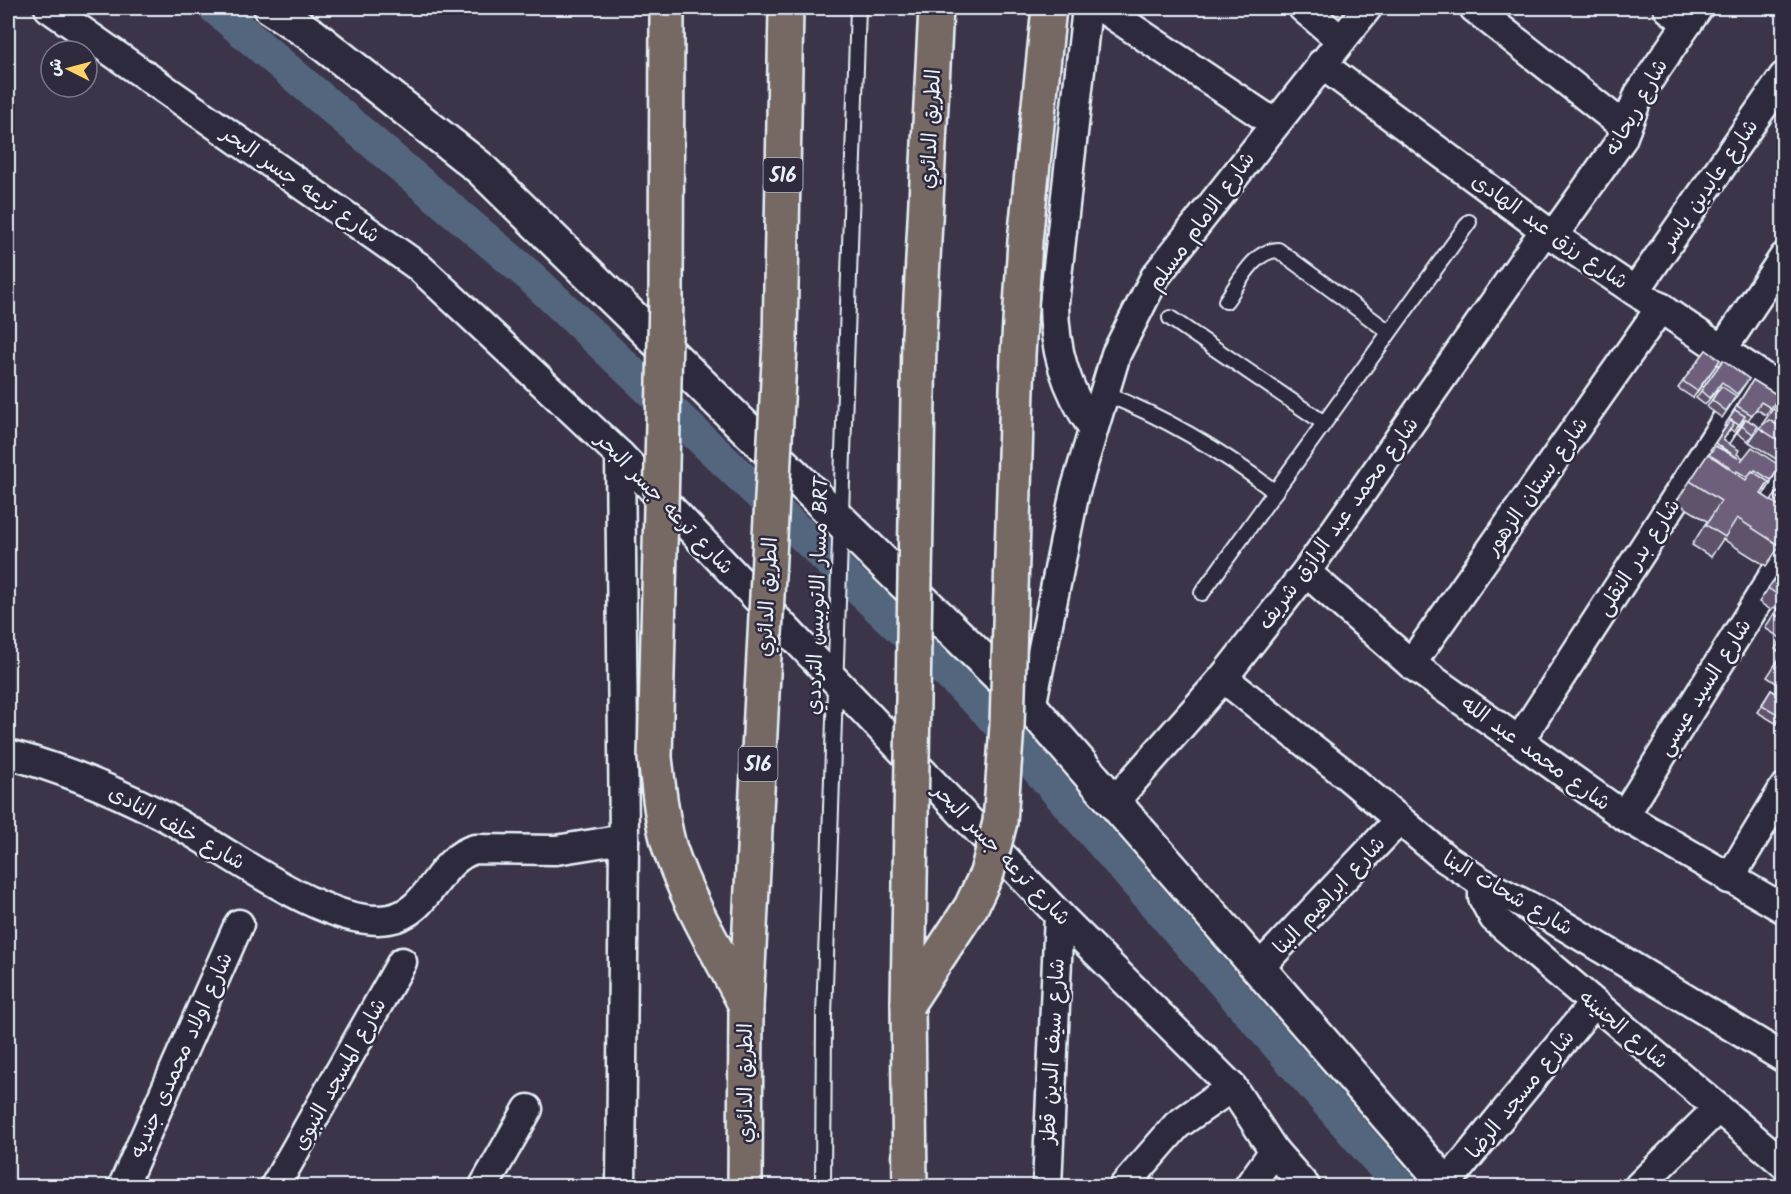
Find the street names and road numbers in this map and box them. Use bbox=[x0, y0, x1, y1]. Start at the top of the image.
street label: شارع ريحانه bbox=[1597, 53, 1678, 162]
street label: الطريق الدائري bbox=[912, 68, 951, 190]
street label: شارع عابدين ياسر bbox=[1652, 113, 1768, 259]
street label: شارع ترعه جسر البحر bbox=[212, 117, 386, 253]
street label: شارع الامام مسلم bbox=[1140, 145, 1264, 299]
road number: 516 bbox=[764, 158, 802, 192]
street label: شارع رزق عبد الهادى bbox=[1464, 166, 1634, 299]
street label: شارع محمد عبد الرازق شريف bbox=[1250, 410, 1428, 637]
street label: شارع بستان الزهور bbox=[1476, 411, 1598, 564]
street label: شارع ترعه جسر البحر bbox=[585, 424, 741, 583]
street label: مسار الاتوبيس الترددي BRT bbox=[798, 475, 839, 716]
street label: شارع بدر النقلى bbox=[1589, 492, 1690, 623]
street label: الطريق الدائري bbox=[749, 536, 788, 658]
street label: شارع السيد عيسي bbox=[1650, 613, 1762, 764]
street label: شارع محمد عبد الله bbox=[1453, 688, 1617, 820]
road number: 516 bbox=[738, 747, 777, 781]
street label: شارع ترعه جسر البحر bbox=[922, 775, 1078, 934]
street label: شارع خلف النادى bbox=[102, 777, 251, 879]
street label: شارع ابراهيم البنا bbox=[1266, 829, 1394, 963]
street label: شارع شحات البنا bbox=[1436, 844, 1579, 945]
street label: شارع اولاد محمدى جنديه bbox=[122, 947, 243, 1164]
street label: شارع سيف الدين قطز bbox=[1032, 957, 1075, 1147]
street label: شارع الجنينه bbox=[1571, 983, 1675, 1078]
street label: شارع المسجد النبوى bbox=[285, 992, 396, 1157]
street label: الطريق الدائري bbox=[730, 1023, 763, 1143]
street label: شارع مسجد الرضا bbox=[1458, 1023, 1584, 1167]

